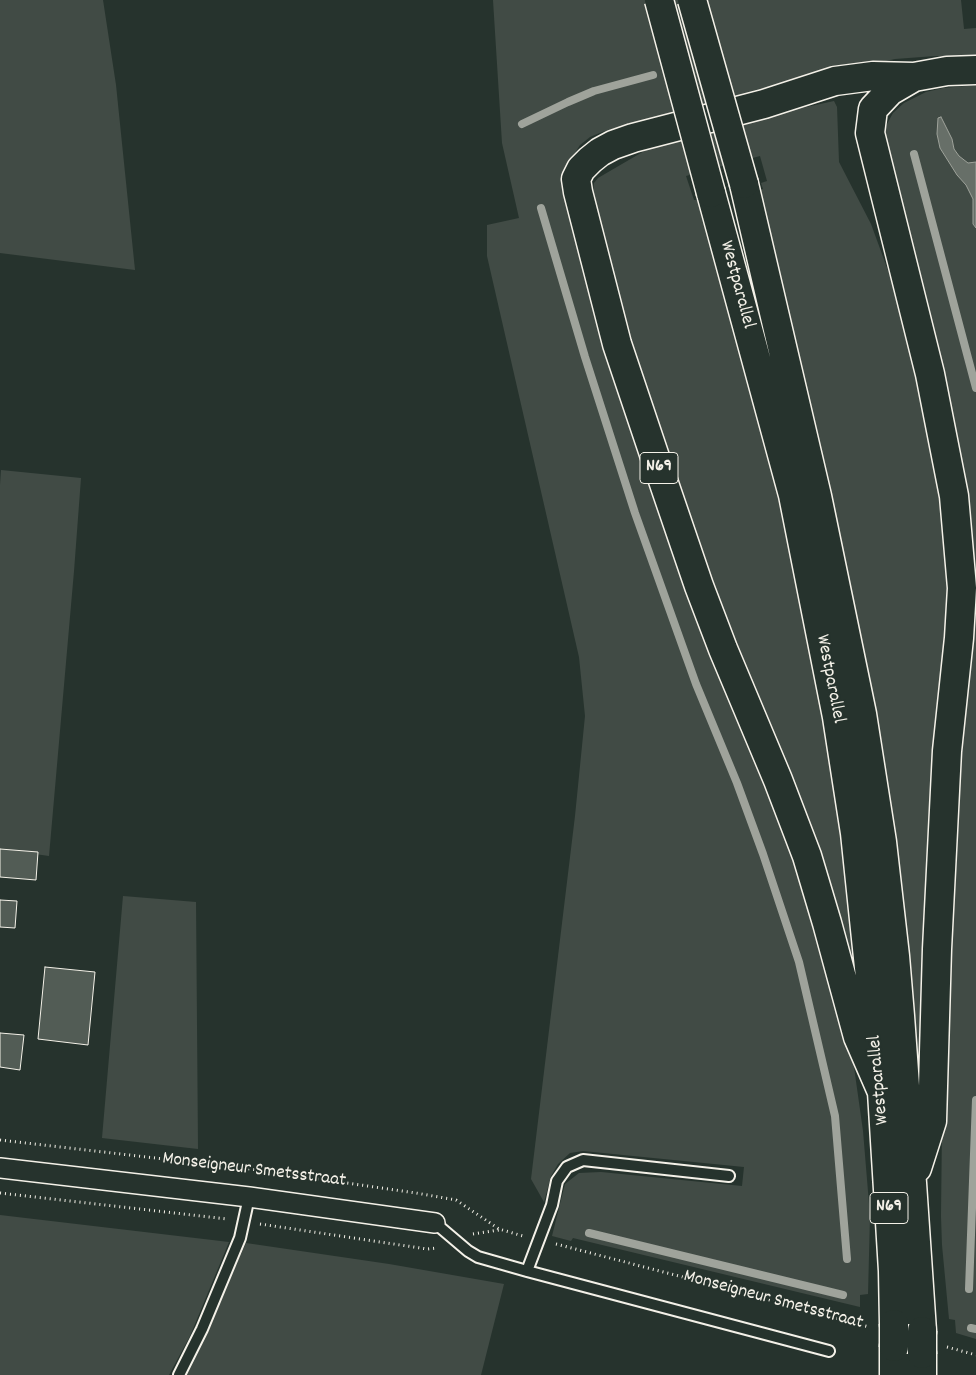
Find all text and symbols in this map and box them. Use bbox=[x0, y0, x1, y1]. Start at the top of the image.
street label: Westparallel bbox=[713, 239, 759, 331]
road number: N69 bbox=[640, 452, 678, 483]
street label: Westparallel bbox=[809, 633, 849, 725]
street label: Westparallel bbox=[865, 1034, 895, 1126]
street label: Monseigneur Smetsstraat bbox=[161, 1148, 347, 1194]
road number: N69 bbox=[870, 1192, 908, 1224]
street label: Monseigneur Smetsstraat bbox=[681, 1266, 865, 1336]

